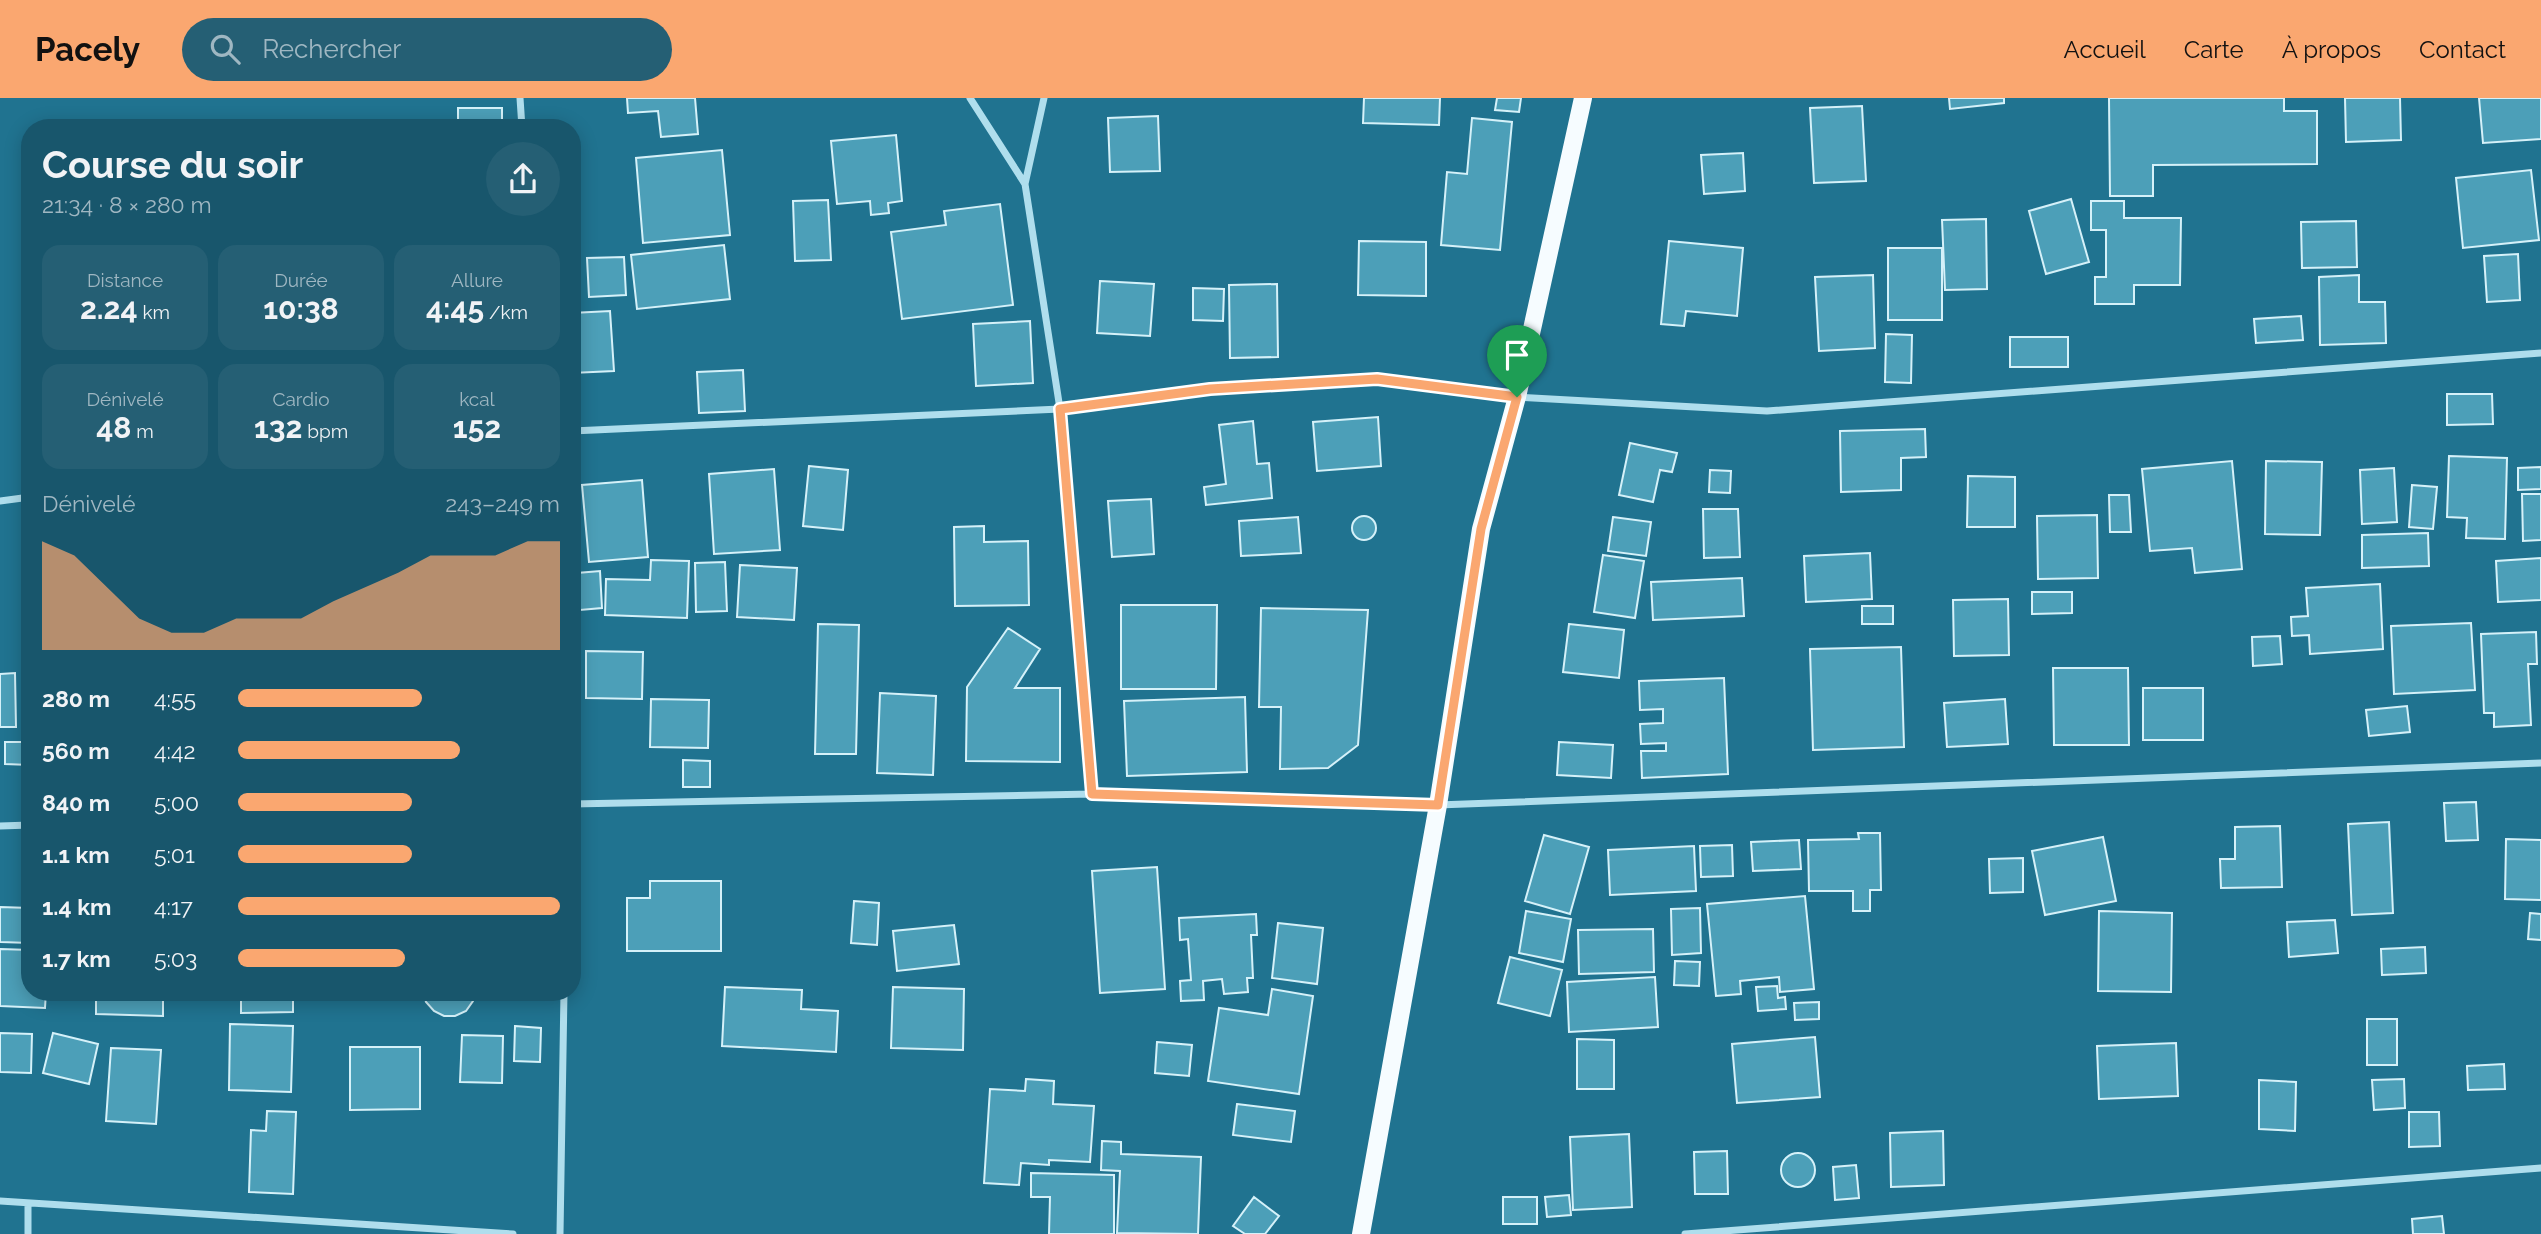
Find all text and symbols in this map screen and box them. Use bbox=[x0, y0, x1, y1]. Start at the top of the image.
search box bbox=[182, 18, 672, 81]
text: Pacely bbox=[35, 30, 140, 69]
icon: search bbox=[206, 30, 244, 68]
text: Rechercher bbox=[262, 34, 401, 64]
text: Accueil bbox=[2064, 35, 2146, 64]
text: Carte bbox=[2184, 35, 2244, 64]
text: À propos bbox=[2282, 35, 2381, 64]
text: Contact bbox=[2419, 35, 2506, 64]
text: Course du soir bbox=[42, 142, 303, 187]
button: share bbox=[486, 142, 560, 216]
text: 21:34 · 8 × 280 m bbox=[42, 191, 212, 218]
text: Distance bbox=[87, 269, 163, 291]
text: Durée bbox=[274, 269, 328, 291]
text: Allure bbox=[451, 269, 503, 291]
text: 2.24 bbox=[80, 291, 138, 326]
text: 10:38 bbox=[263, 291, 339, 326]
text: 4:45 bbox=[426, 291, 484, 326]
text: km bbox=[138, 301, 170, 323]
text: /km bbox=[484, 301, 528, 323]
pin bbox=[1487, 325, 1547, 397]
icon: arrive bbox=[1498, 336, 1536, 374]
text: Dénivelé bbox=[86, 388, 164, 410]
text: Cardio bbox=[272, 388, 330, 410]
text: kcal bbox=[459, 388, 495, 410]
text: 48 bbox=[96, 410, 131, 445]
text: 132 bbox=[254, 410, 302, 445]
text: 152 bbox=[453, 410, 501, 445]
text: m bbox=[131, 420, 154, 442]
text: bpm bbox=[302, 420, 348, 442]
text: Dénivelé bbox=[42, 490, 135, 517]
text: 243–249 m bbox=[445, 490, 560, 517]
text: 280 m bbox=[42, 685, 110, 712]
text: 4:55 bbox=[154, 685, 196, 712]
text: 560 m bbox=[42, 737, 110, 764]
text: 4:42 bbox=[154, 737, 195, 764]
text: 840 m bbox=[42, 789, 110, 816]
text: 5:00 bbox=[154, 789, 199, 816]
text: 1.1 km bbox=[42, 841, 110, 868]
text: 5:01 bbox=[154, 841, 195, 868]
text: 1.4 km bbox=[42, 893, 111, 920]
text: 4:17 bbox=[154, 893, 193, 920]
text: 1.7 km bbox=[42, 945, 111, 972]
text: 5:03 bbox=[154, 945, 197, 972]

